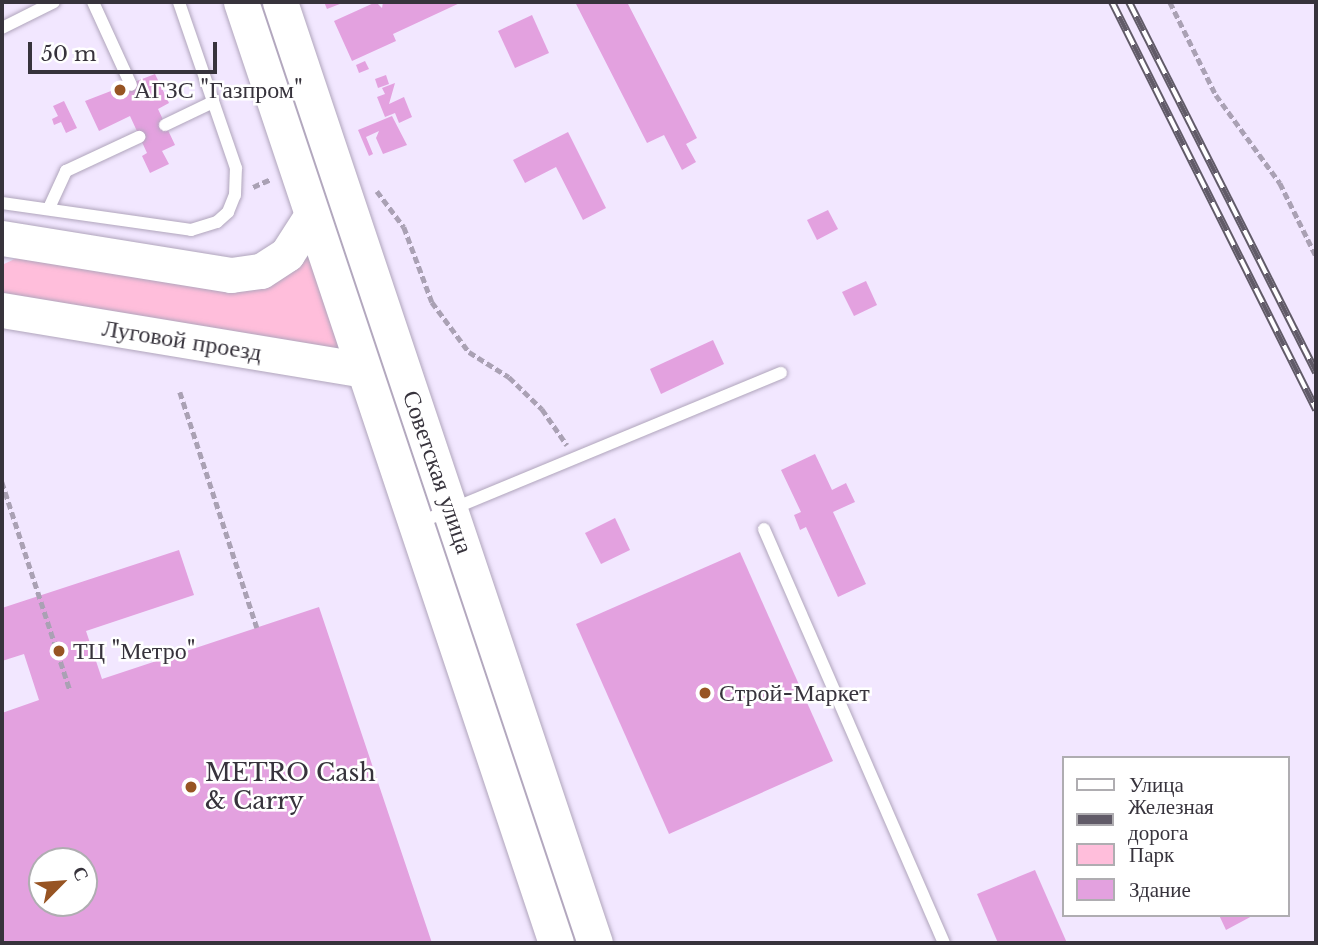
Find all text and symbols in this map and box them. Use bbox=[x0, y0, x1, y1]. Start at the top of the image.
scale bar bbox=[32, 28, 220, 72]
text: 50 m bbox=[41, 41, 96, 67]
place label: АГЗС "Газпром" bbox=[134, 76, 303, 104]
marker: АГЗС "Газпром" bbox=[112, 82, 128, 98]
street label: Луговой проезд bbox=[100, 313, 264, 367]
street label: Советская улица bbox=[397, 387, 479, 557]
place label: ТЦ "Метро" bbox=[73, 637, 196, 665]
marker: ТЦ "Метро" bbox=[51, 643, 67, 659]
place label: Строй-Маркет bbox=[719, 679, 870, 707]
marker: Строй-Маркет bbox=[697, 685, 713, 701]
legend bbox=[1062, 756, 1290, 917]
place label: METRO Cash & Carry bbox=[205, 759, 376, 815]
text: Улица bbox=[1129, 772, 1184, 798]
marker: METRO Cash & Carry bbox=[183, 779, 199, 795]
text: Железная дорога bbox=[1128, 794, 1214, 846]
text: Парк bbox=[1129, 842, 1174, 868]
north arrow bbox=[28, 847, 98, 917]
text: С bbox=[67, 863, 94, 885]
text: Здание bbox=[1129, 877, 1191, 903]

